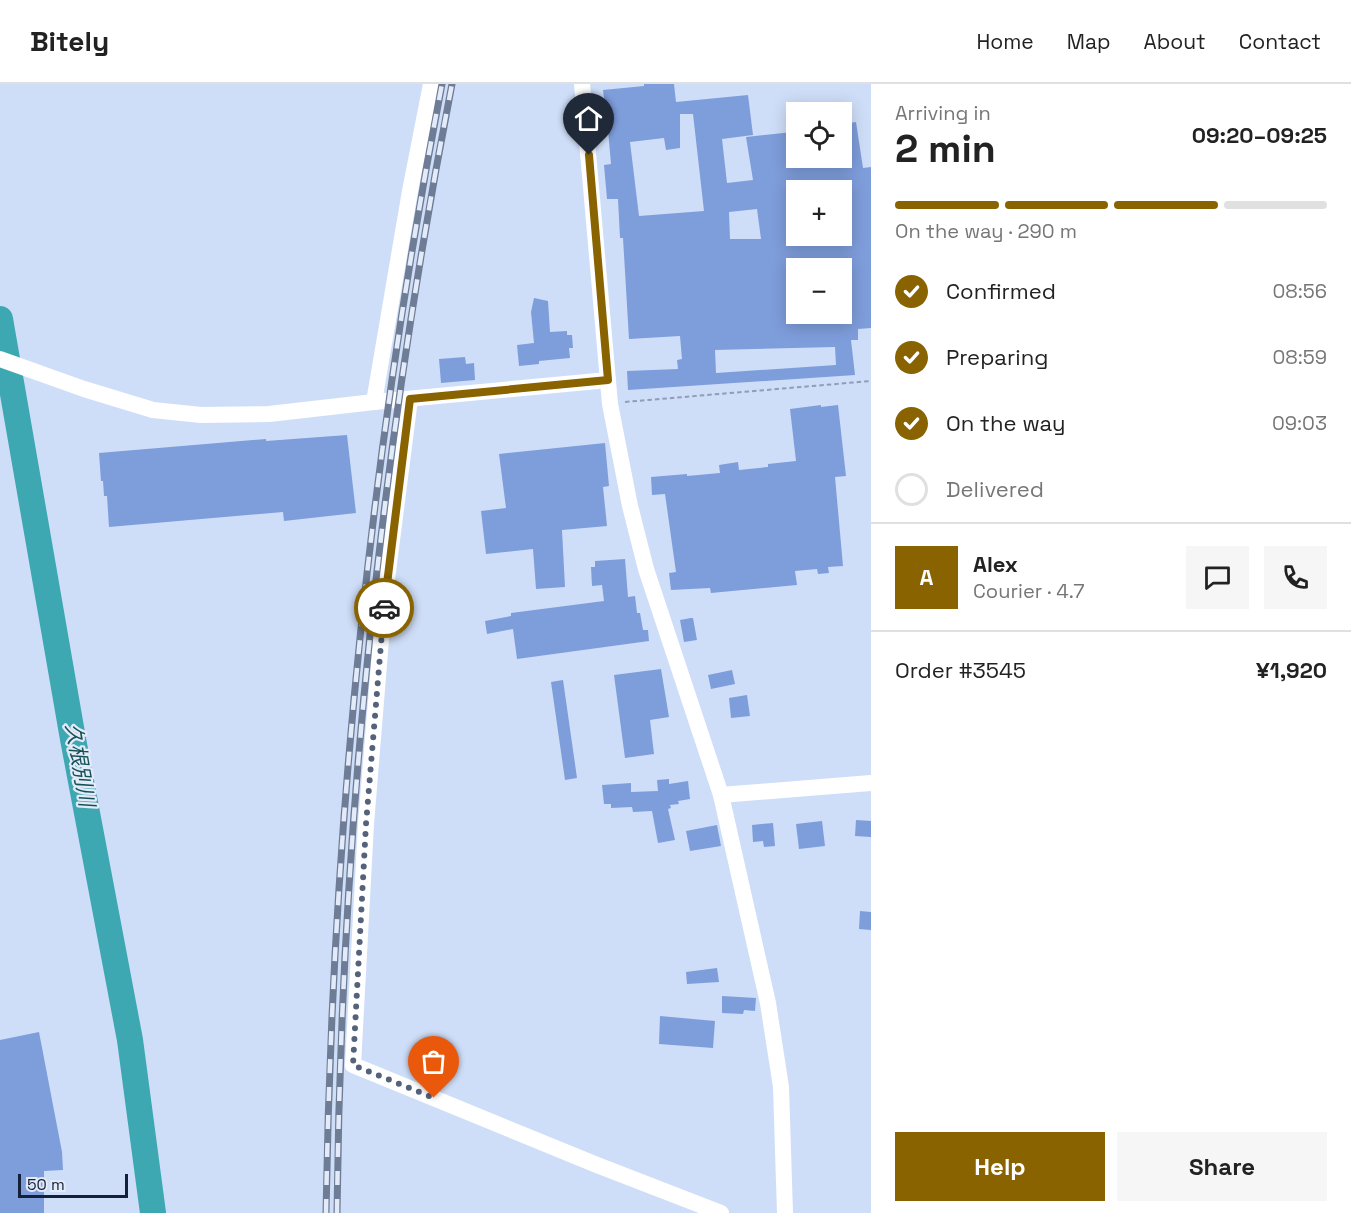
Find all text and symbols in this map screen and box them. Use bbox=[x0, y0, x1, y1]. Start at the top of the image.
text: Bitely bbox=[30, 23, 109, 59]
text: Home bbox=[976, 28, 1034, 55]
text: Map bbox=[1067, 28, 1111, 55]
text: About bbox=[1144, 28, 1206, 55]
text: Contact bbox=[1239, 28, 1321, 55]
pin bbox=[563, 93, 614, 155]
text: Arriving in bbox=[895, 100, 991, 126]
icon: home bbox=[572, 102, 605, 135]
map controls bbox=[786, 102, 852, 324]
button: locate bbox=[786, 102, 852, 168]
text: 09:20–09:25 bbox=[1192, 121, 1327, 149]
text: 2 min bbox=[895, 124, 996, 173]
button: + bbox=[786, 180, 852, 246]
text: On the way · 290 m bbox=[895, 218, 1077, 244]
button: − bbox=[786, 258, 852, 324]
icon: check bbox=[895, 275, 928, 308]
text: Confirmed bbox=[946, 277, 1056, 305]
text: 08:56 bbox=[1272, 278, 1327, 304]
icon: check bbox=[895, 341, 928, 374]
text: Preparing bbox=[946, 343, 1048, 371]
text: 08:59 bbox=[1272, 344, 1327, 370]
icon: check bbox=[895, 407, 928, 440]
text: On the way bbox=[946, 409, 1065, 437]
text: 09:03 bbox=[1272, 410, 1327, 436]
text: Delivered bbox=[946, 475, 1044, 503]
button: chat bbox=[1186, 546, 1249, 609]
button: phone bbox=[1264, 546, 1327, 609]
text: Alex bbox=[973, 550, 1018, 578]
text: A bbox=[920, 563, 933, 591]
courier bbox=[354, 578, 414, 638]
text: Courier · 4.7 bbox=[973, 578, 1084, 604]
icon: car bbox=[368, 592, 401, 625]
text: Order #3545 bbox=[895, 656, 1026, 684]
text: ¥1,920 bbox=[1256, 656, 1327, 684]
water label: 久根別川 bbox=[60, 721, 101, 811]
pin bbox=[408, 1036, 459, 1098]
icon: bag bbox=[417, 1045, 450, 1078]
button: Help bbox=[895, 1132, 1105, 1201]
button: Share bbox=[1117, 1132, 1327, 1201]
scale bar bbox=[18, 1171, 128, 1198]
text: 50 m bbox=[27, 1174, 65, 1195]

